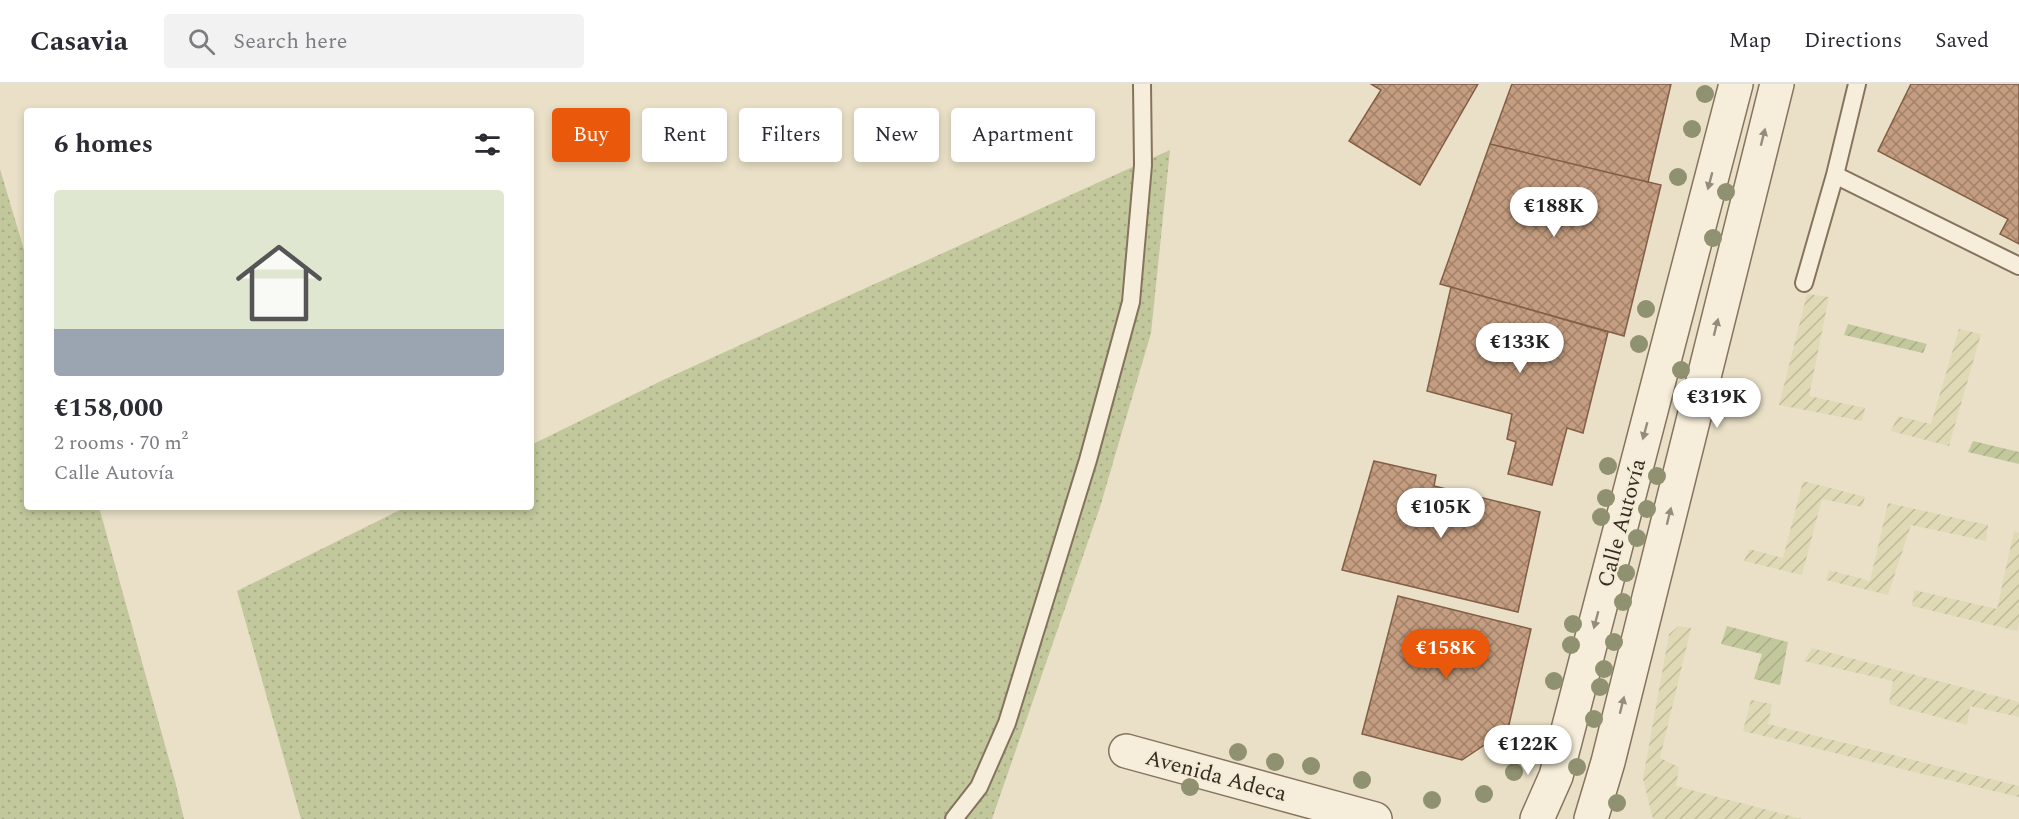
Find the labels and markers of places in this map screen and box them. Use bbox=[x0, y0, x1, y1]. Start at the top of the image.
pin: €188K bbox=[1512, 187, 1596, 238]
pin: €133K bbox=[1478, 323, 1562, 374]
pin: €319K bbox=[1675, 378, 1759, 429]
pin: €105K bbox=[1399, 488, 1483, 539]
pin: €158K bbox=[1404, 629, 1488, 680]
pin: €122K bbox=[1486, 725, 1570, 776]

